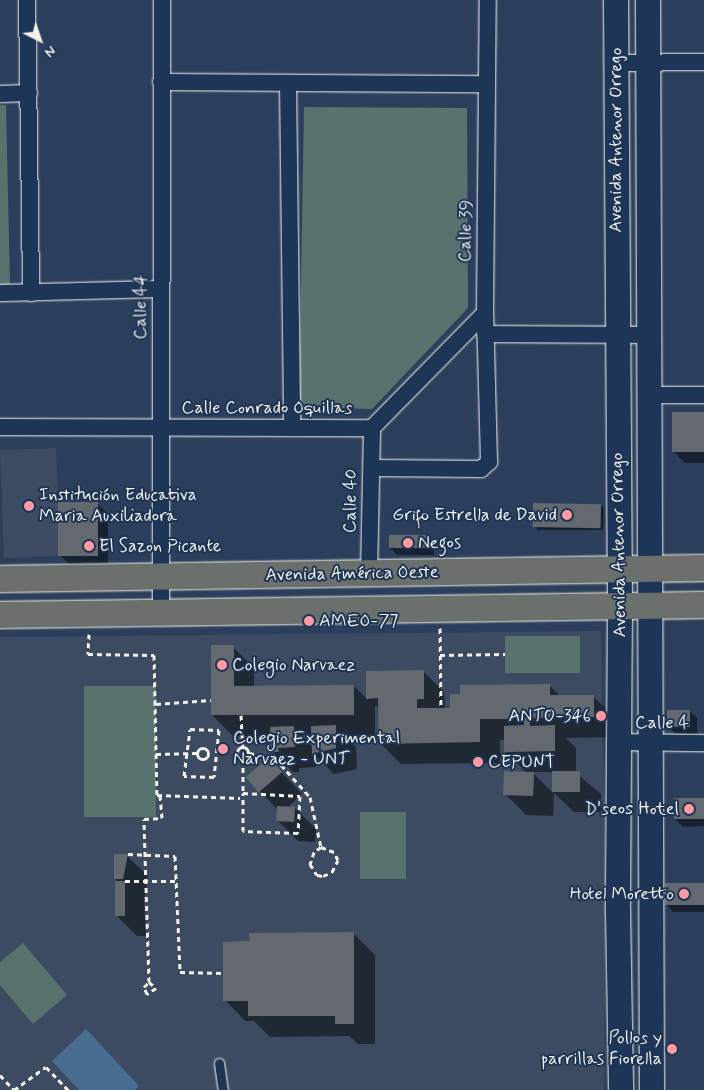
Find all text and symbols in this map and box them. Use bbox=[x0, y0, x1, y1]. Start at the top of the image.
north arrow bbox=[15, 15, 65, 65]
text: N bbox=[40, 41, 59, 61]
street label: Avenida Antenor Orrego bbox=[605, 47, 627, 233]
street label: Calle 39 bbox=[455, 200, 477, 262]
street label: Calle 44 bbox=[130, 275, 152, 339]
street label: Calle Conrado Oquillas bbox=[183, 397, 351, 419]
street label: Avenida Antenor Orrego bbox=[607, 452, 631, 638]
street label: Calle 40 bbox=[340, 469, 362, 533]
place label: Institución Educativa Maria Auxiliadora bbox=[39, 485, 197, 528]
marker: Institución Educativa Maria Auxiliadora bbox=[23, 500, 35, 512]
place label: Grifo Estrella de David bbox=[389, 504, 557, 526]
marker: Grifo Estrella de David bbox=[561, 509, 573, 521]
place label: Negos bbox=[418, 532, 461, 554]
place label: El Sazon Picante bbox=[99, 535, 238, 557]
marker: Negos bbox=[402, 537, 414, 549]
marker: El Sazon Picante bbox=[83, 540, 95, 552]
street label: Avenida América Oeste bbox=[265, 562, 439, 586]
place label: AMEO-77 bbox=[319, 610, 398, 632]
marker: AMEO-77 bbox=[303, 615, 315, 627]
place label: Colegio Narvaez bbox=[232, 654, 354, 676]
marker: Colegio Narvaez bbox=[216, 659, 228, 671]
place label: ANTO-346 bbox=[508, 705, 591, 727]
marker: ANTO-346 bbox=[595, 710, 607, 722]
street label: Calle 4 bbox=[635, 712, 689, 734]
place label: Colegio Experimental Narvaez - UNT bbox=[233, 728, 396, 771]
marker: Colegio Experimental Narvaez - UNT bbox=[217, 743, 229, 755]
place label: CEPUNT bbox=[488, 751, 555, 773]
marker: CEPUNT bbox=[472, 756, 484, 768]
place label: D'seos Hotel bbox=[589, 798, 679, 820]
marker: D'seos Hotel bbox=[683, 803, 695, 815]
place label: Hotel Moretto bbox=[568, 883, 674, 905]
marker: Hotel Moretto bbox=[678, 888, 690, 900]
place label: Pollos y parrillas Fiorella bbox=[541, 1028, 662, 1070]
marker: Pollos y parrillas Fiorella bbox=[666, 1043, 678, 1055]

